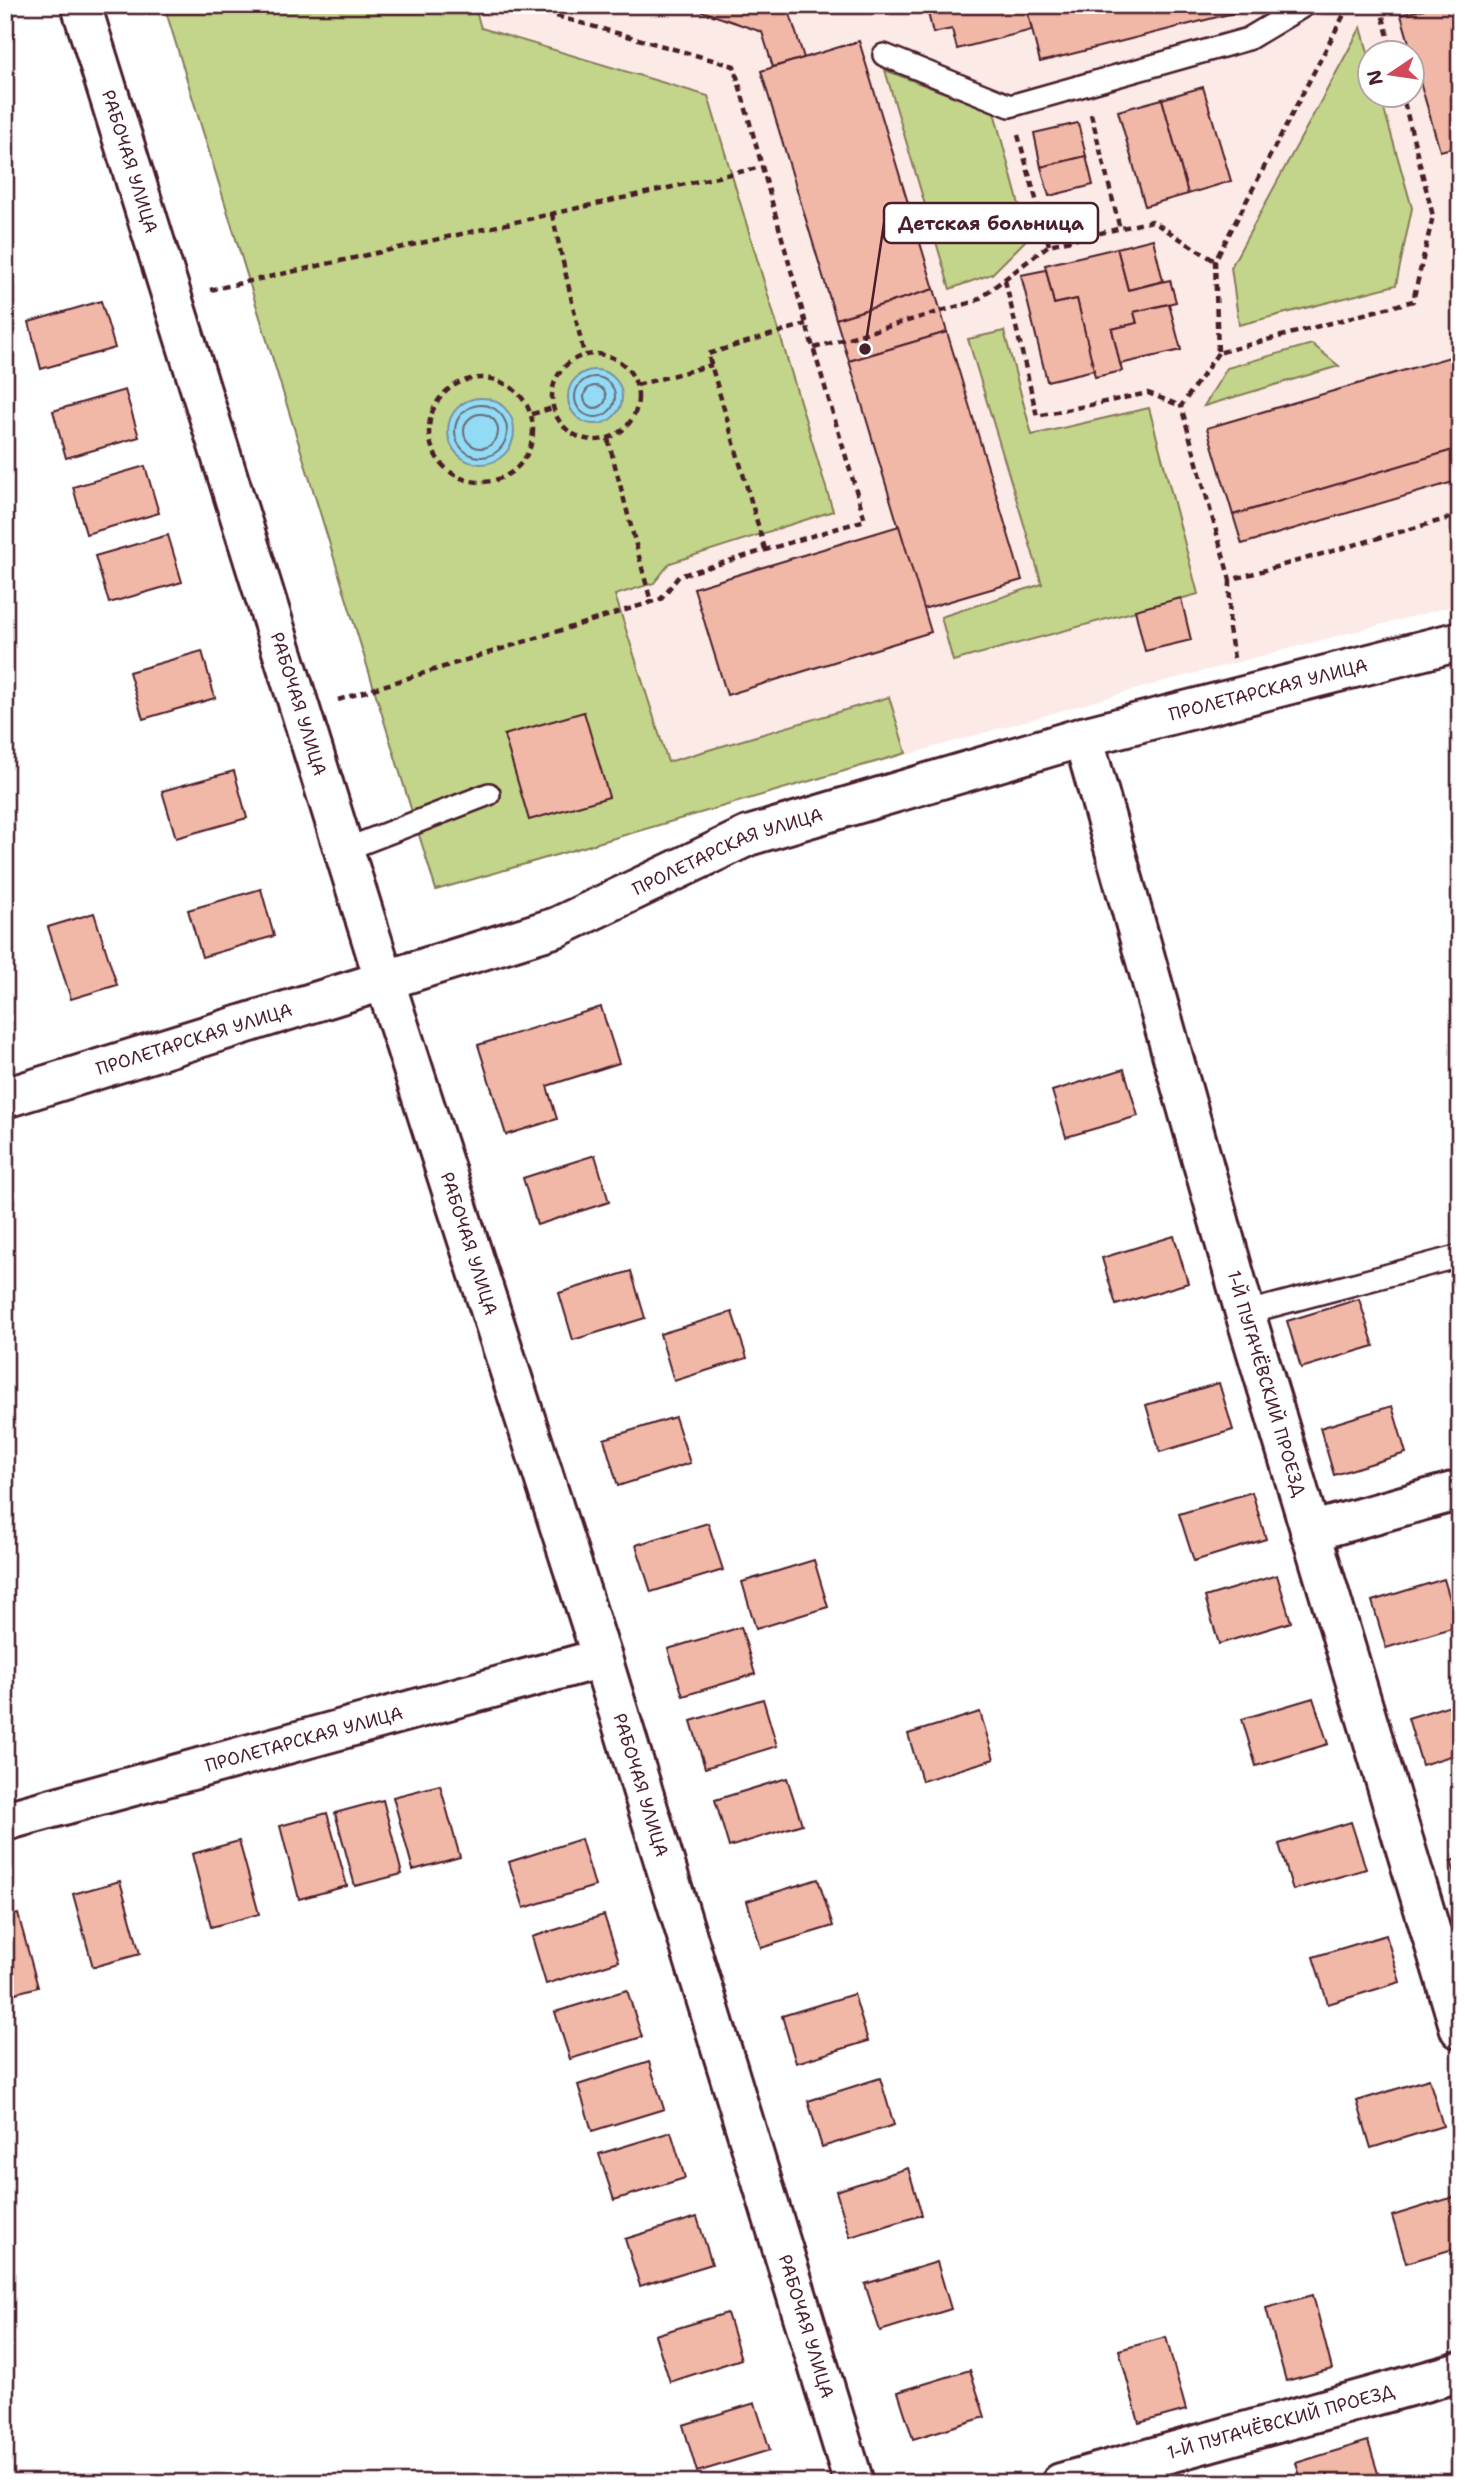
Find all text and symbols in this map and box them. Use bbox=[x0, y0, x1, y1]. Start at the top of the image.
north arrow bbox=[1356, 38, 1426, 108]
text: N bbox=[1361, 68, 1389, 88]
street label: РАБОЧАЯ УЛИЦА bbox=[96, 87, 163, 236]
callout: Детская больница bbox=[884, 203, 1098, 243]
text: Детская больница bbox=[898, 211, 1084, 236]
street label: РАБОЧАЯ УЛИЦА bbox=[265, 629, 332, 779]
street label: ПРОЛЕТАРСКАЯ УЛИЦА bbox=[1166, 653, 1370, 727]
street label: ПРОЛЕТАРСКАЯ УЛИЦА bbox=[629, 802, 826, 901]
street label: ПРОЛЕТАРСКАЯ УЛИЦА bbox=[93, 998, 295, 1081]
street label: РАБОЧАЯ УЛИЦА bbox=[435, 1169, 503, 1318]
street label: 1-Й ПУГАЧЁВСКИЙ ПРОЕЗД bbox=[1222, 1268, 1312, 1500]
street label: ПРОЛЕТАРСКАЯ УЛИЦА bbox=[202, 1701, 406, 1778]
street label: РАБОЧАЯ УЛИЦА bbox=[608, 1710, 674, 1860]
street label: РАБОЧАЯ УЛИЦА bbox=[773, 2251, 839, 2401]
street label: 1-Й ПУГАЧЁВСКИЙ ПРОЕЗД bbox=[1164, 2379, 1397, 2465]

